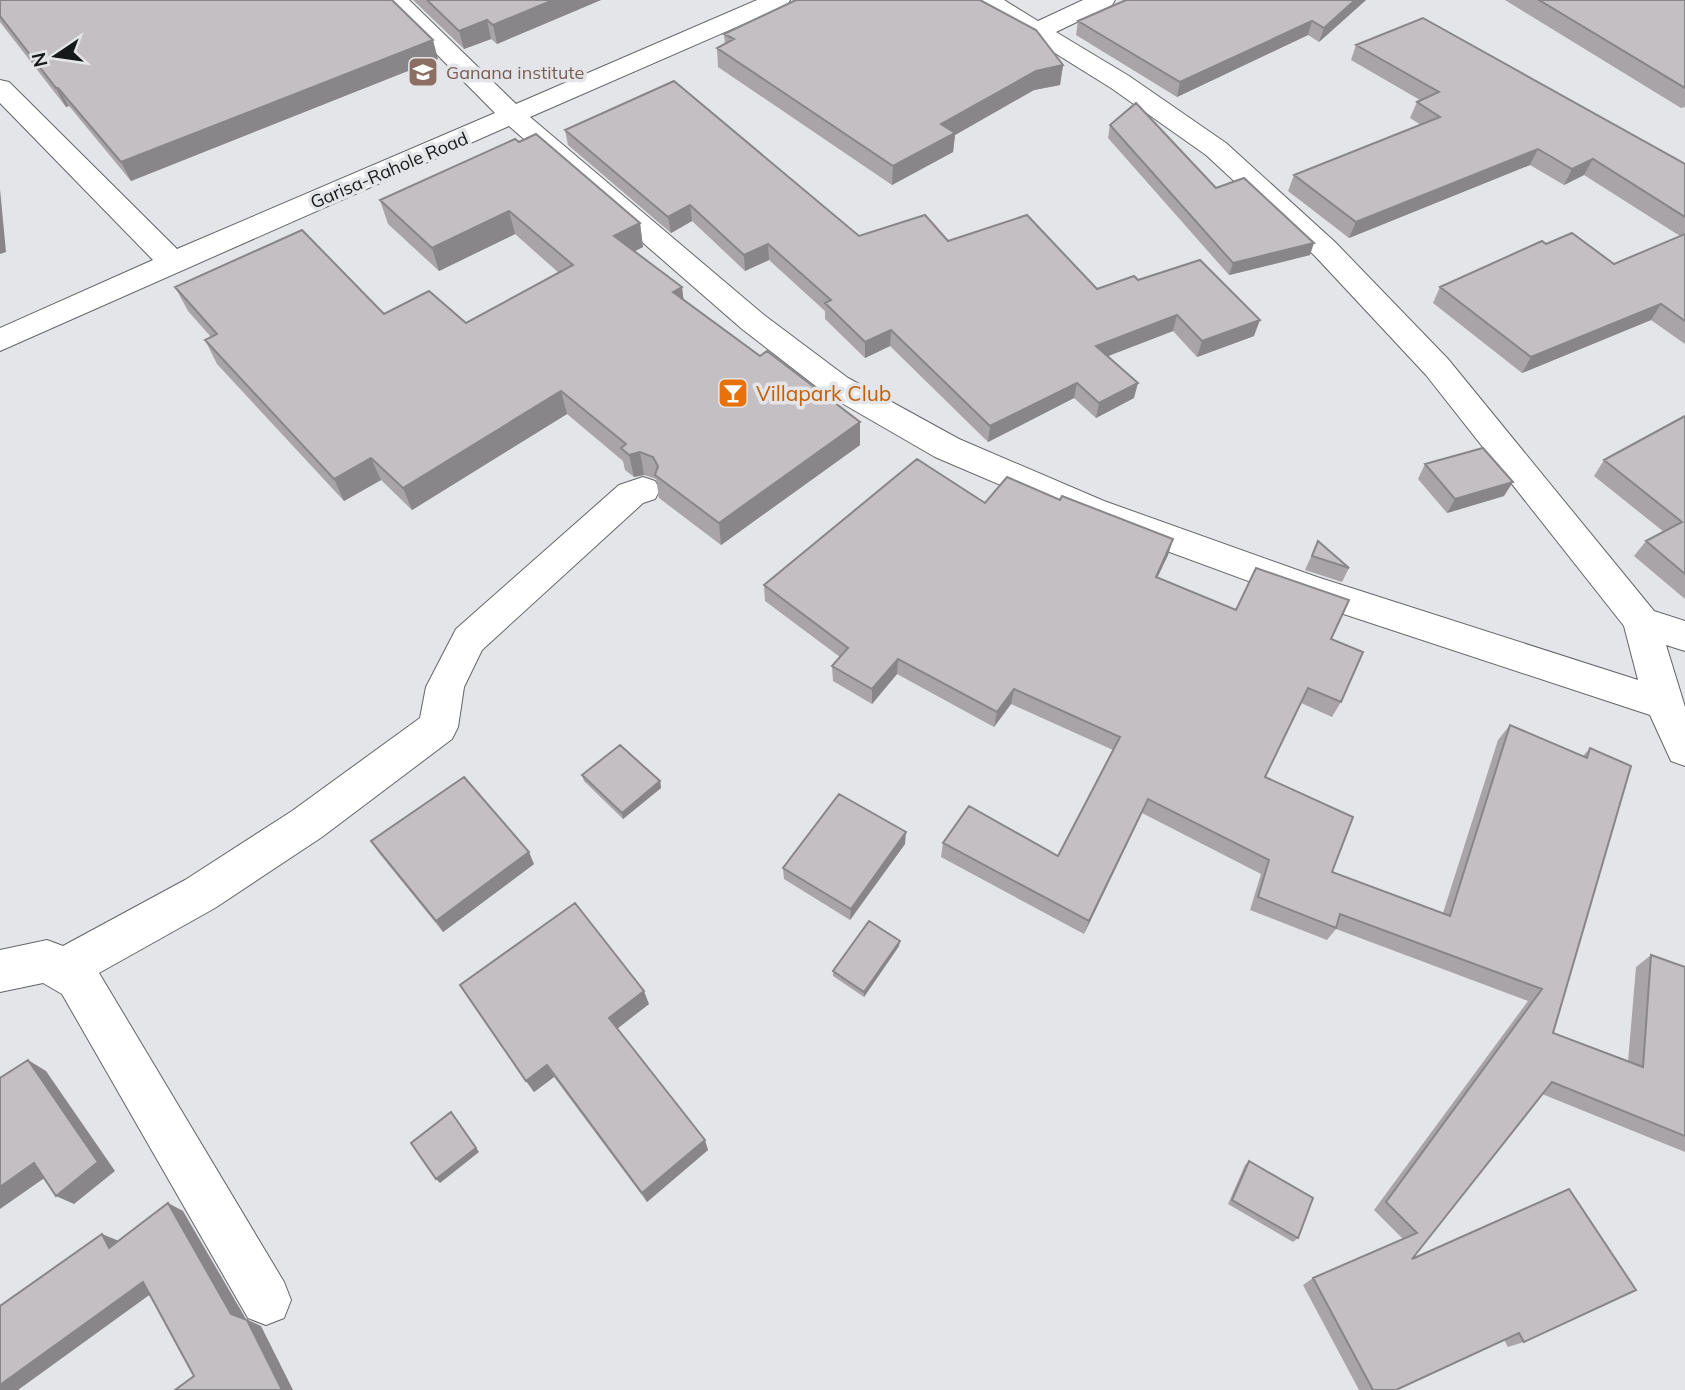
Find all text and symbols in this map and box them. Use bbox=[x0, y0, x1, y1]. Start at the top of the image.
north arrow bbox=[21, 21, 91, 91]
text: N bbox=[26, 50, 53, 70]
school or university icon: Ganana institute bbox=[406, 55, 440, 89]
place label: Ganana institute bbox=[446, 61, 584, 84]
street label: Garisa-Rahole Road bbox=[307, 126, 471, 214]
bar icon: Villapark Club bbox=[716, 376, 750, 410]
place label: Villapark Club bbox=[756, 380, 891, 406]

